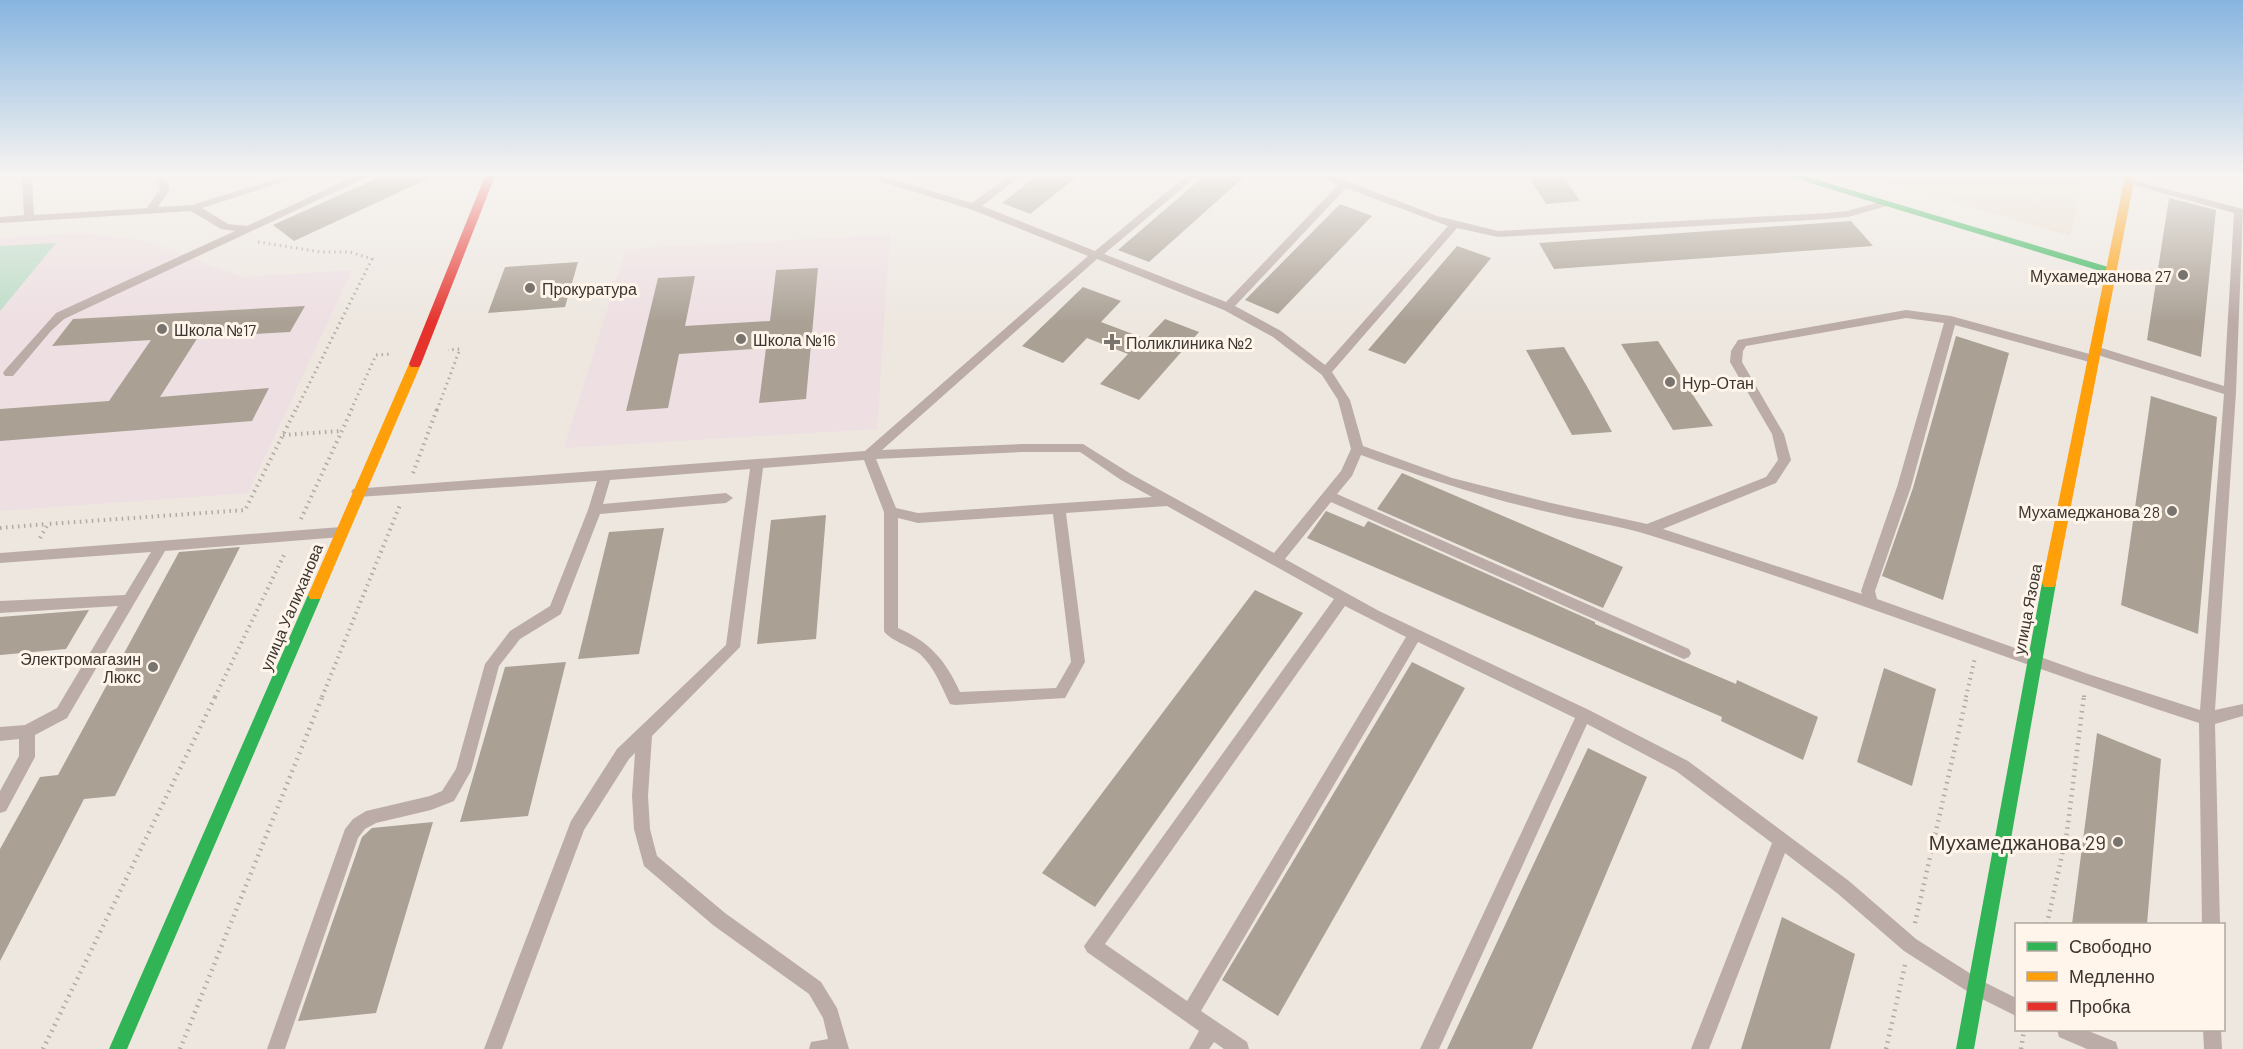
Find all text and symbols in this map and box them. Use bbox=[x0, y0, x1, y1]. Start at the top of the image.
place label: Мухамеджанова 27 bbox=[2030, 266, 2171, 285]
marker: Мухамеджанова 27 bbox=[2176, 268, 2190, 282]
place label: Прокуратура bbox=[542, 279, 637, 298]
marker: Прокуратура bbox=[523, 281, 537, 295]
place label: Школа №17 bbox=[174, 320, 257, 339]
marker: Школа №17 bbox=[155, 322, 169, 336]
place label: Школа №16 bbox=[753, 330, 836, 349]
marker: Школа №16 bbox=[734, 332, 748, 346]
marker: Поликлиника №2 bbox=[1103, 333, 1121, 351]
place label: Поликлиника №2 bbox=[1126, 333, 1253, 352]
place label: Нур-Отан bbox=[1682, 373, 1754, 392]
marker: Нур-Отан bbox=[1663, 375, 1677, 389]
place label: Мухамеджанова 28 bbox=[2018, 502, 2160, 521]
marker: Мухамеджанова 28 bbox=[2165, 504, 2179, 518]
street label: улица Уалиханова bbox=[256, 541, 326, 673]
street label: улица Язова bbox=[2009, 562, 2045, 656]
place label: Электромагазин Люкс bbox=[20, 649, 141, 686]
marker: Электромагазин Люкс bbox=[146, 660, 160, 674]
place label: Мухамеджанова 29 bbox=[1929, 830, 2106, 854]
marker: Мухамеджанова 29 bbox=[2111, 835, 2125, 849]
legend bbox=[2015, 923, 2225, 1031]
text: Свободно bbox=[2069, 935, 2152, 957]
text: Медленно bbox=[2069, 965, 2155, 987]
text: Пробка bbox=[2069, 995, 2132, 1017]

